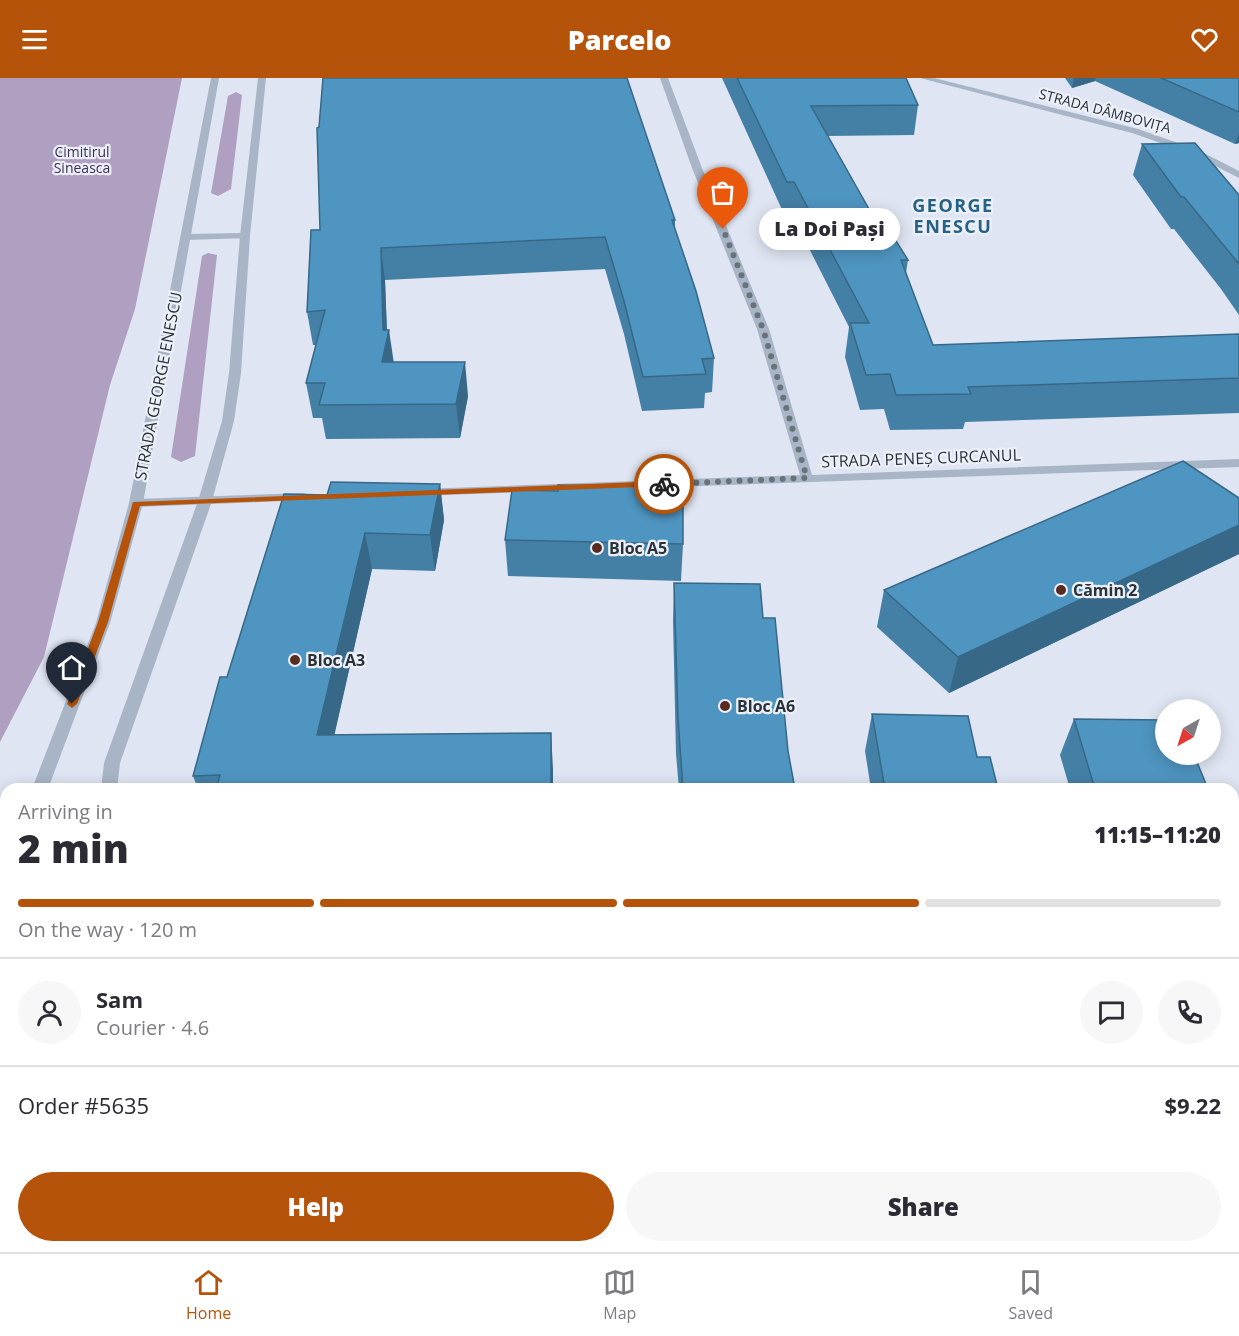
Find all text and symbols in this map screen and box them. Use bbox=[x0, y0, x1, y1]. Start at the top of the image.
text: Parcelo bbox=[568, 21, 671, 58]
icon: menu bbox=[18, 23, 51, 56]
icon: heart bbox=[1188, 23, 1221, 56]
street label: STRADA DÂMBOVIȚA bbox=[1037, 84, 1173, 137]
park label: Cimitirul Sineasca bbox=[54, 142, 110, 177]
pin bbox=[697, 167, 748, 229]
icon: bag bbox=[706, 176, 739, 209]
district label: GEORGE ENESCU bbox=[912, 193, 994, 238]
callout: La Doi Pași bbox=[759, 208, 900, 250]
text: La Doi Pași bbox=[774, 215, 885, 242]
street label: STRADA GEORGE ENESCU bbox=[129, 290, 187, 482]
street label: STRADA PENEȘ CURCANUL bbox=[821, 444, 1021, 472]
courier bbox=[634, 454, 694, 514]
icon: bike bbox=[648, 468, 681, 501]
place label: Bloc A5 bbox=[609, 537, 667, 559]
marker: Bloc A5 bbox=[590, 541, 604, 555]
place label: Cămin 2 bbox=[1073, 579, 1137, 601]
marker: Cămin 2 bbox=[1054, 583, 1068, 597]
pin bbox=[46, 642, 97, 704]
place label: Bloc A3 bbox=[307, 649, 365, 671]
icon: home bbox=[55, 651, 88, 684]
marker: Bloc A3 bbox=[288, 653, 302, 667]
place label: Bloc A6 bbox=[737, 695, 795, 717]
marker: Bloc A6 bbox=[718, 699, 732, 713]
north arrow bbox=[1155, 699, 1221, 765]
map controls bbox=[1155, 699, 1221, 765]
text: Arriving in bbox=[18, 798, 113, 825]
text: 11:15–11:20 bbox=[1094, 819, 1221, 849]
text: 2 min bbox=[18, 821, 129, 874]
text: On the way · 120 m bbox=[18, 916, 197, 943]
button: person bbox=[18, 981, 81, 1044]
button: chat bbox=[1080, 981, 1143, 1044]
button: phone bbox=[1158, 981, 1221, 1044]
text: Sam bbox=[96, 984, 143, 1014]
text: Courier · 4.6 bbox=[96, 1014, 209, 1041]
text: Order #5635 bbox=[18, 1090, 149, 1120]
text: $9.22 bbox=[1164, 1090, 1221, 1120]
button: Help bbox=[18, 1172, 614, 1241]
button: Share bbox=[626, 1172, 1221, 1241]
tab: Home bbox=[186, 1266, 231, 1324]
tab: Map bbox=[603, 1266, 636, 1324]
tab: Saved bbox=[1008, 1266, 1053, 1324]

